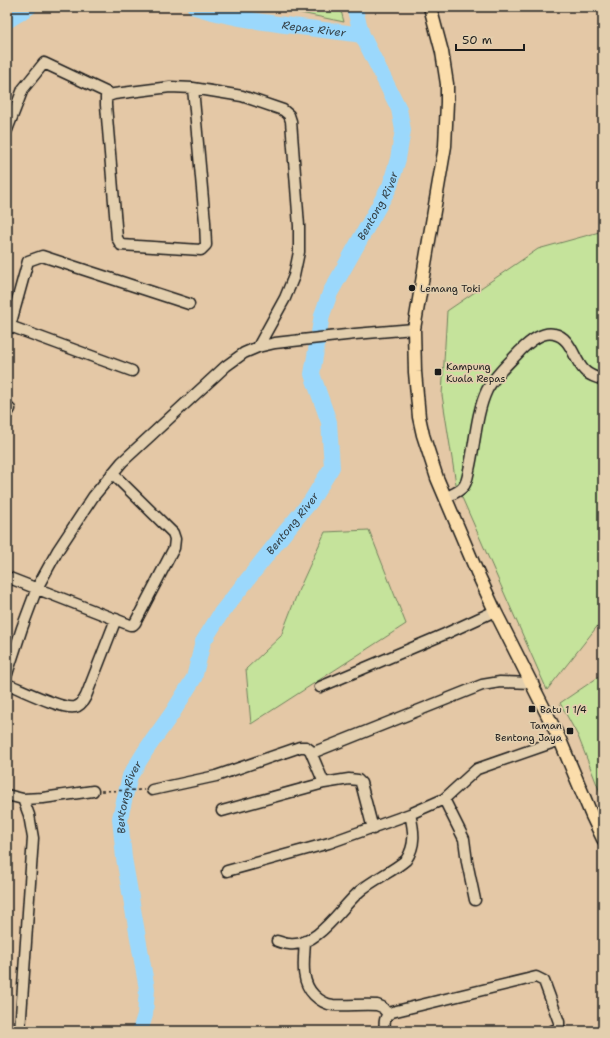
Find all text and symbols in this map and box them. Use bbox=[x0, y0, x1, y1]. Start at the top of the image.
water label: Repas River bbox=[281, 18, 348, 41]
scale bar bbox=[456, 26, 524, 52]
text: 50 m bbox=[462, 32, 492, 48]
water label: Bentong River bbox=[354, 169, 402, 243]
place label: Lemang Toki bbox=[420, 282, 481, 295]
marker: Lemang Toki bbox=[407, 283, 417, 293]
place label: Kampung Kuala Repas bbox=[446, 360, 505, 385]
marker: Kampung Kuala Repas bbox=[433, 367, 443, 377]
water label: Bentong River bbox=[263, 489, 323, 558]
place label: Batu 1 1/4 bbox=[540, 703, 587, 716]
marker: Batu 1 1/4 bbox=[527, 704, 537, 714]
place label: Taman Bentong Jaya bbox=[495, 719, 563, 744]
marker: Taman Bentong Jaya bbox=[565, 726, 575, 736]
water label: Bentong River bbox=[113, 757, 146, 835]

